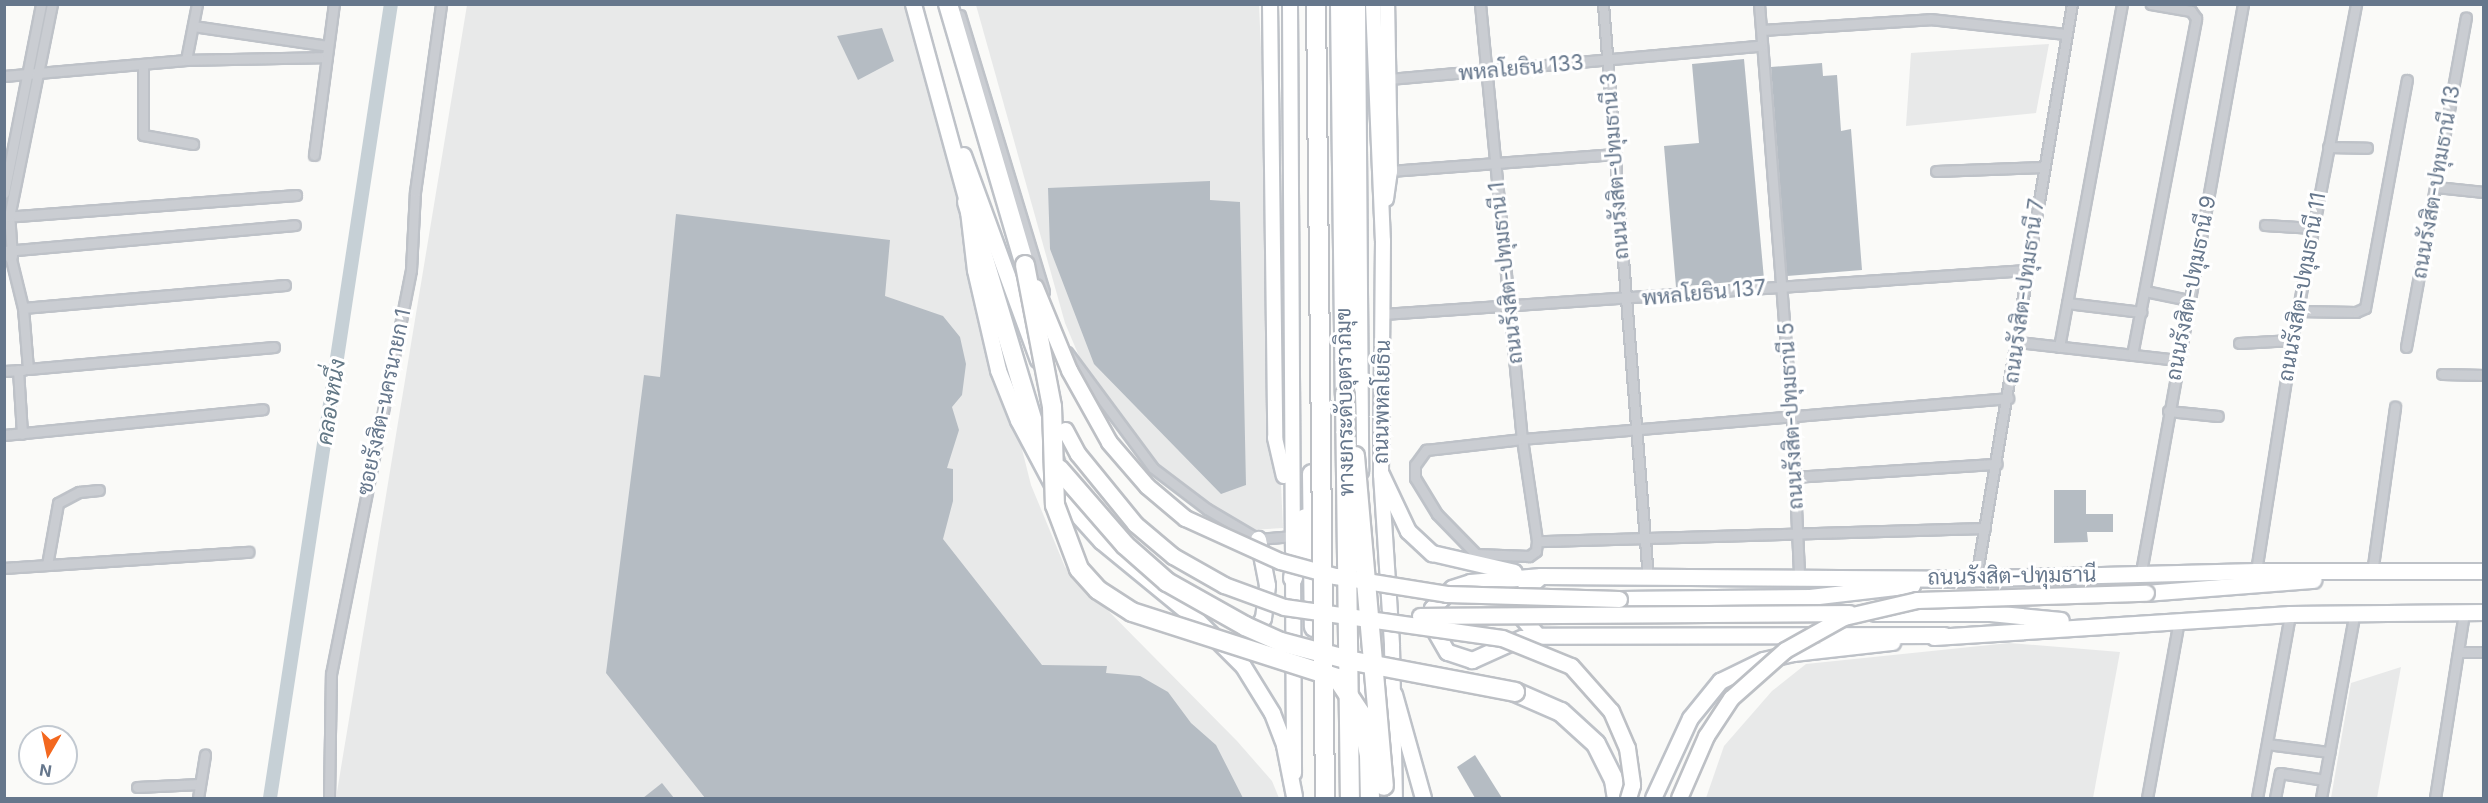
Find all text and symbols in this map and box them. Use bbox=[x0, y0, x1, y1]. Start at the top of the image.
street label: พหลโยธิน 133 bbox=[1457, 50, 1585, 86]
street label: ถนนรังสิต-ปทุมธานี 3 bbox=[1596, 72, 1634, 260]
street label: ถนนรังสิต-ปทุมธานี 13 bbox=[2407, 83, 2465, 281]
street label: ถนนรังสิต-ปทุมธานี 1 bbox=[1484, 181, 1528, 365]
street label: ถนนรังสิต-ปทุมธานี 11 bbox=[2273, 190, 2331, 384]
street label: ถนนรังสิต-ปทุมธานี 9 bbox=[2161, 194, 2221, 382]
street label: ถนนรังสิต-ปทุมธานี 7 bbox=[1999, 197, 2049, 385]
street label: พหลโยธิน 137 bbox=[1641, 275, 1767, 311]
street label: ซอยรังสิต-นครนายก 1 bbox=[352, 307, 416, 497]
street label: ทางยกระดับอุตราภิมุข bbox=[1331, 307, 1359, 497]
street label: ถนนรังสิต-ปทุมธานี 5 bbox=[1774, 322, 1808, 510]
street label: ถนนพหลโยธิน bbox=[1368, 340, 1396, 464]
water label: คลองหนึ่ง bbox=[311, 357, 351, 447]
street label: ถนนรังสิต-ปทุมธานี bbox=[1927, 562, 2097, 590]
north arrow bbox=[18, 725, 78, 785]
text: N bbox=[38, 760, 53, 782]

